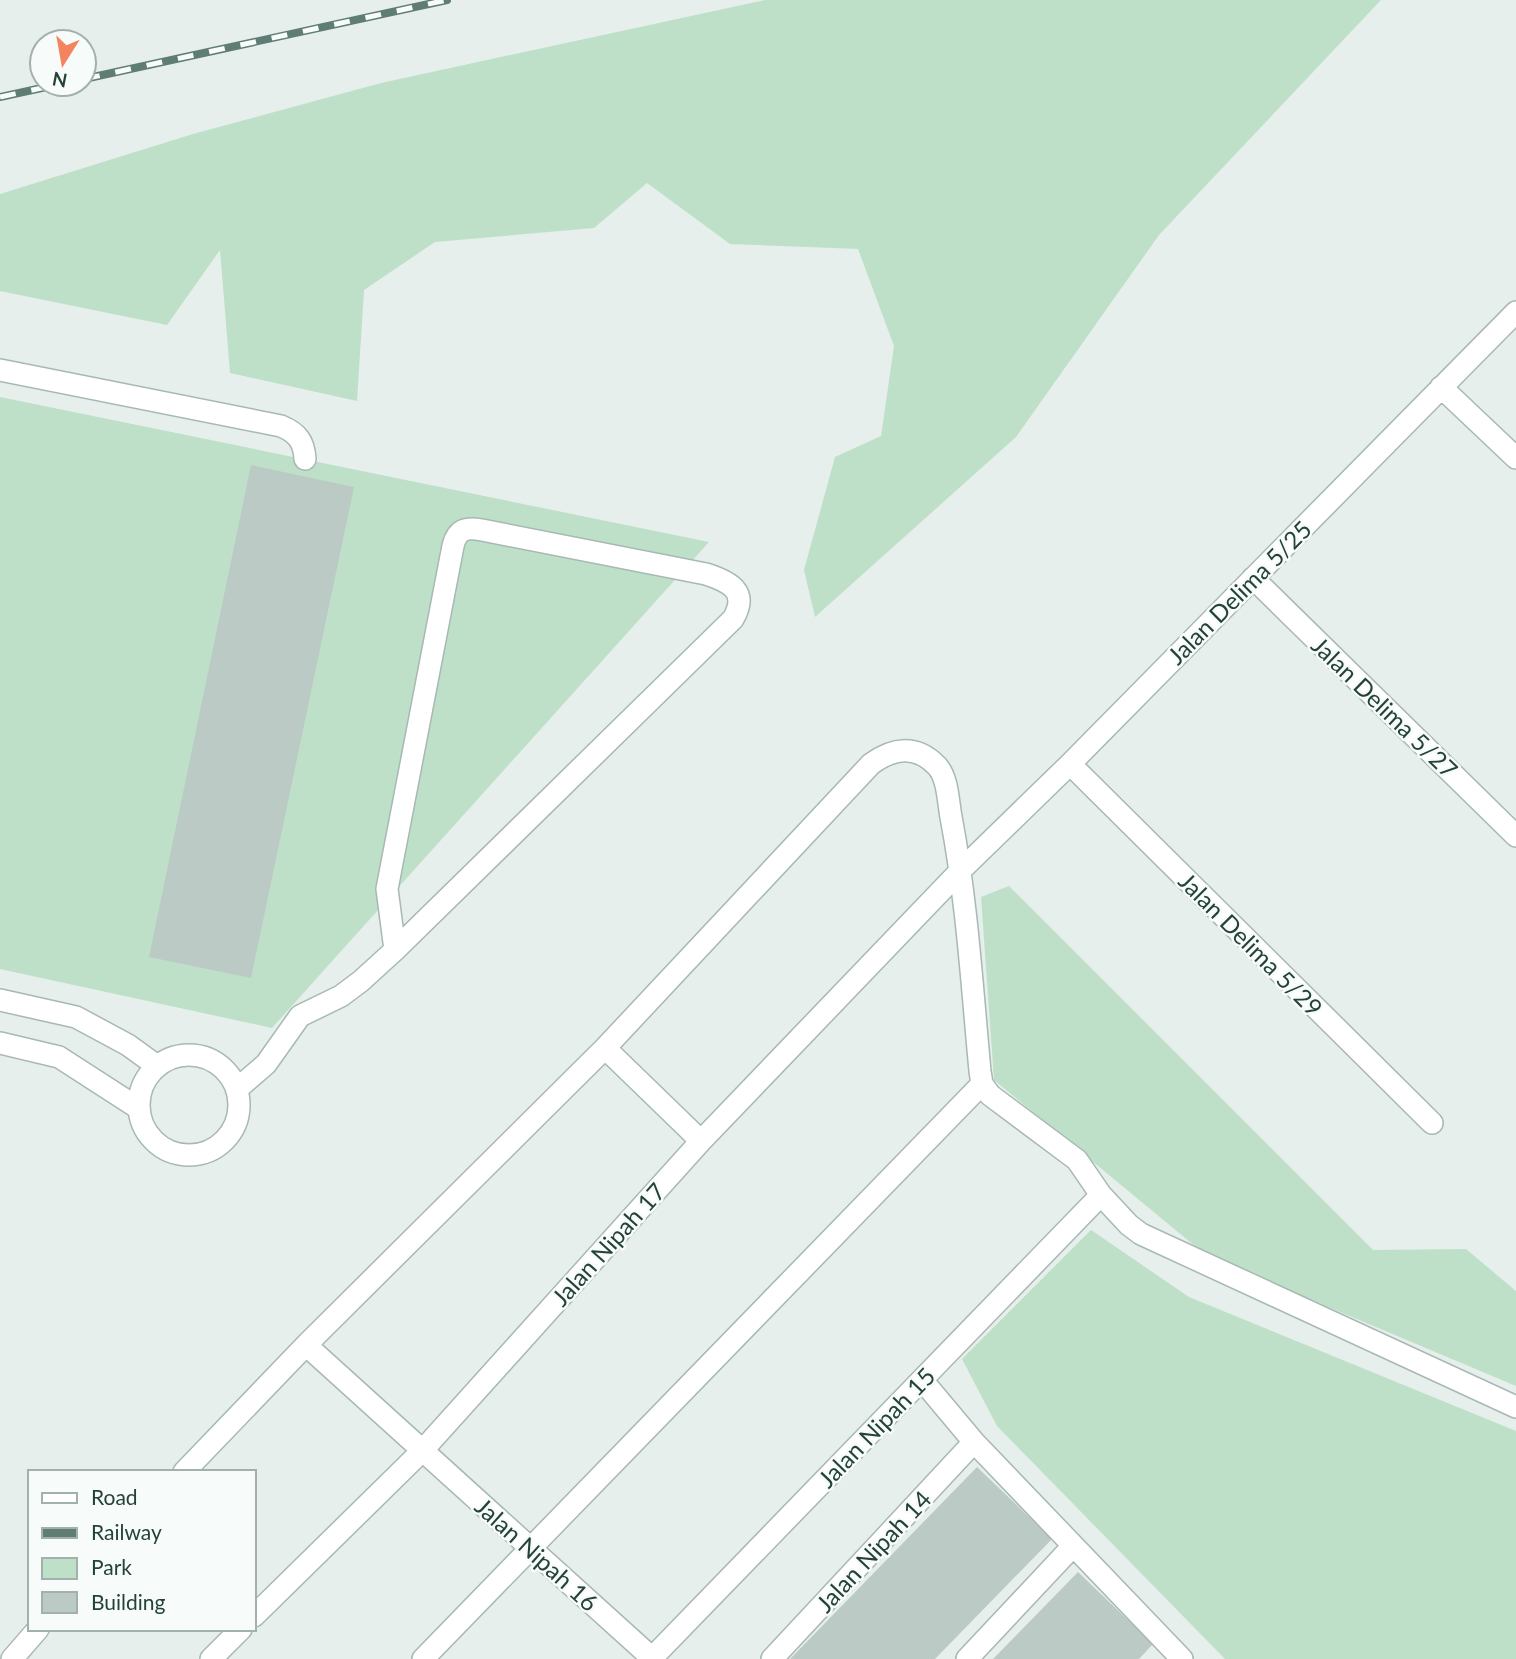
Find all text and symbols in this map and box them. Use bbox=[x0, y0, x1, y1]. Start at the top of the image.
north arrow bbox=[28, 28, 98, 98]
text: N bbox=[50, 67, 69, 93]
street label: Jalan Delima 5/25 bbox=[1161, 514, 1317, 670]
street label: Jalan Delima 5/27 bbox=[1306, 630, 1464, 784]
street label: Jalan Delima 5/29 bbox=[1173, 866, 1329, 1022]
street label: Jalan Nipah 17 bbox=[545, 1177, 671, 1311]
street label: Jalan Nipah 15 bbox=[812, 1361, 940, 1493]
legend bbox=[28, 1470, 256, 1631]
text: Road bbox=[91, 1484, 138, 1509]
street label: Jalan Nipah 14 bbox=[809, 1484, 937, 1618]
street label: Jalan Nipah 16 bbox=[470, 1491, 604, 1617]
text: Railway bbox=[91, 1519, 162, 1544]
text: Park bbox=[91, 1554, 132, 1579]
text: Building bbox=[91, 1589, 166, 1614]

